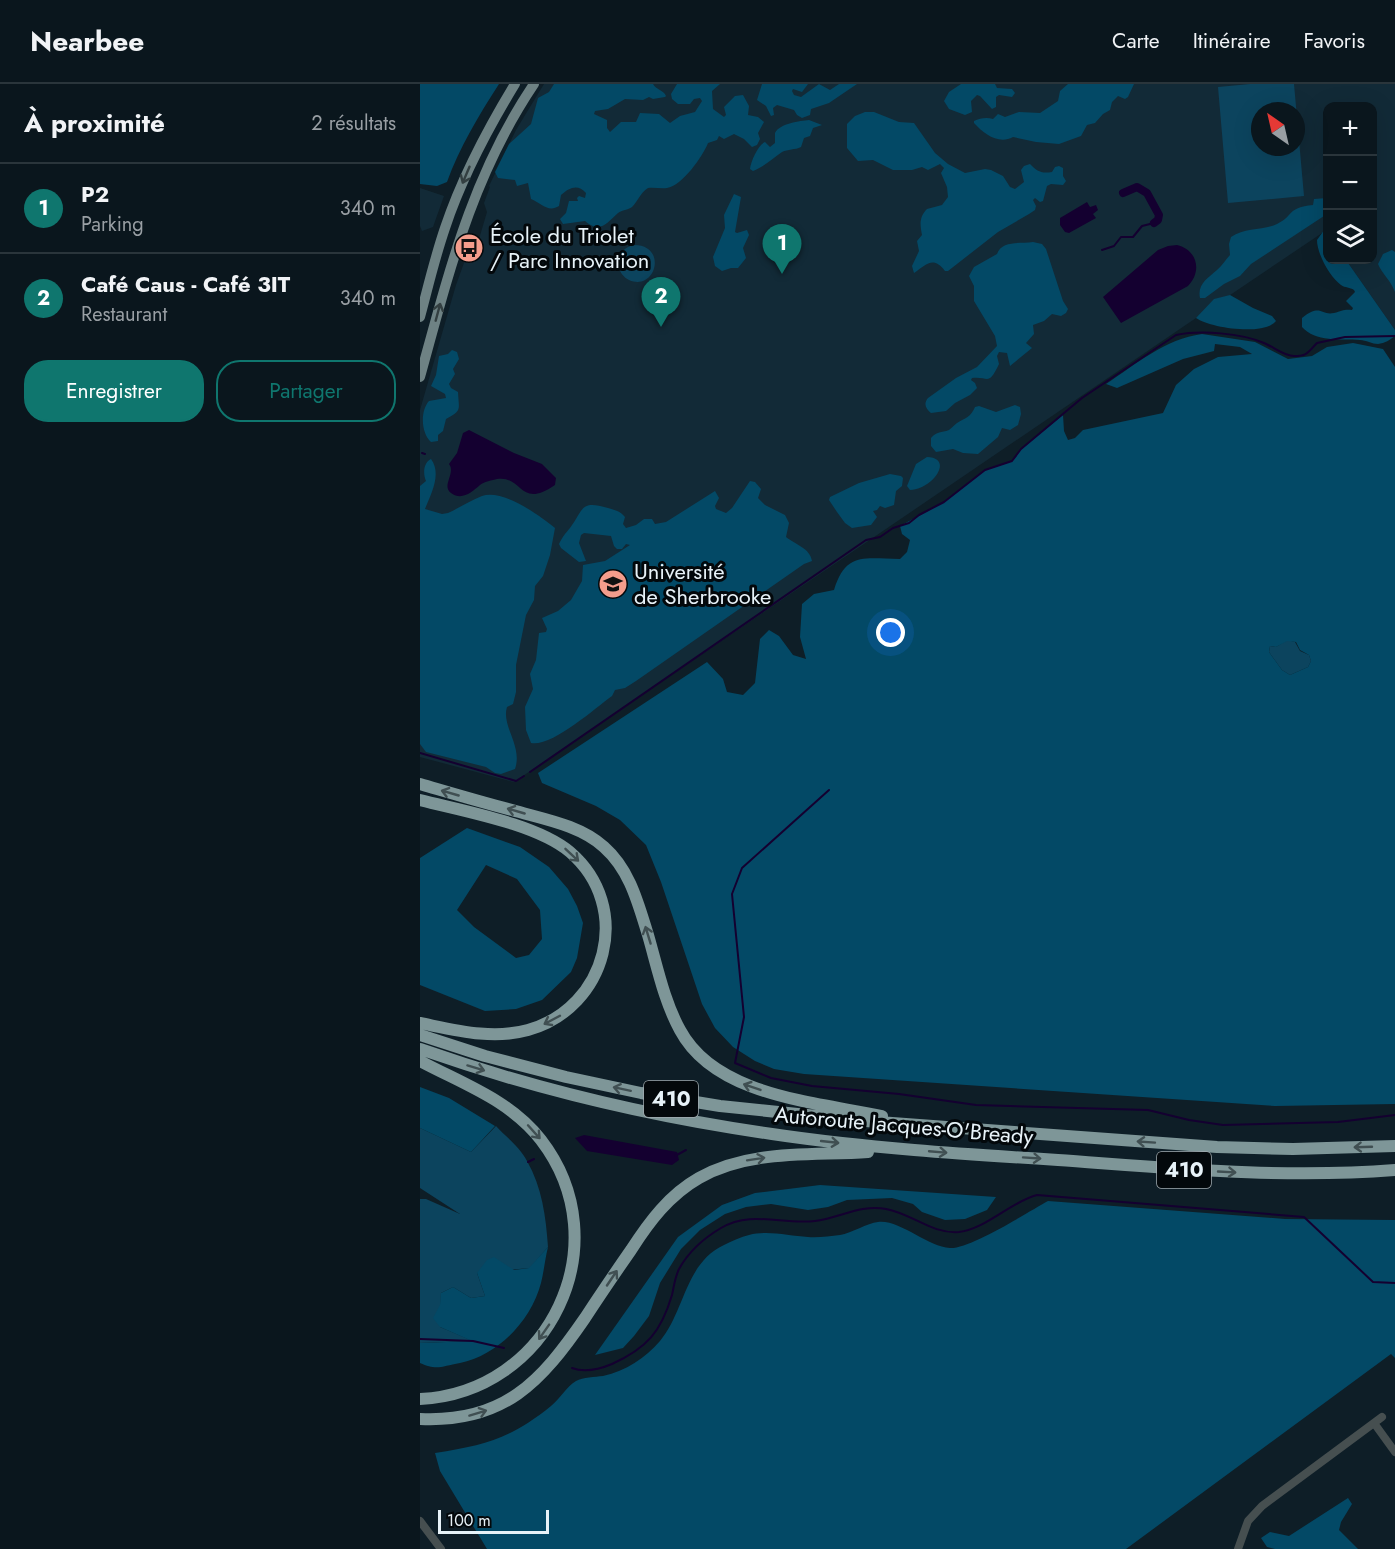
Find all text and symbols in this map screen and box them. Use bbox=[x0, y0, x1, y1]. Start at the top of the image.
text: Nearbee bbox=[30, 21, 144, 62]
text: Carte bbox=[1112, 26, 1160, 56]
text: Itinéraire bbox=[1193, 26, 1271, 56]
text: Favoris bbox=[1304, 26, 1365, 56]
north arrow bbox=[1251, 102, 1305, 156]
map controls bbox=[1323, 102, 1377, 264]
button: + bbox=[1323, 102, 1377, 156]
text: À proximité bbox=[24, 104, 165, 142]
text: 2 résultats bbox=[311, 109, 396, 138]
button: − bbox=[1323, 156, 1377, 210]
one-way arrow bbox=[460, 166, 471, 184]
text: P2 bbox=[81, 178, 109, 210]
text: 1 bbox=[38, 194, 49, 223]
text: 340 m bbox=[340, 194, 396, 223]
text: Parking bbox=[81, 210, 144, 239]
button: layers bbox=[1323, 210, 1377, 264]
place label: École du Triolet / Parc Innovation bbox=[490, 219, 649, 276]
pin: 1 bbox=[762, 224, 802, 274]
bus stop icon: École du Triolet / Parc Innovation bbox=[453, 232, 485, 264]
text: Café Caus - Café 3IT bbox=[81, 268, 290, 300]
pin: 2 bbox=[642, 278, 680, 327]
text: 2 bbox=[37, 284, 50, 313]
text: 340 m bbox=[340, 284, 396, 313]
text: Restaurant bbox=[81, 300, 167, 329]
one-way arrow bbox=[433, 303, 444, 322]
button: Enregistrer bbox=[24, 360, 204, 422]
button: Partager bbox=[216, 360, 396, 422]
place label: Université de Sherbrooke bbox=[634, 555, 771, 612]
school or university icon: Université de Sherbrooke bbox=[597, 568, 629, 600]
your location bbox=[876, 618, 905, 647]
one-way arrow bbox=[441, 787, 460, 798]
one-way arrow bbox=[507, 805, 526, 817]
one-way arrow bbox=[564, 848, 579, 862]
one-way arrow bbox=[641, 926, 652, 945]
one-way arrow bbox=[543, 1015, 561, 1026]
one-way arrow bbox=[466, 1063, 485, 1074]
one-way arrow bbox=[743, 1080, 762, 1091]
road number: 410 bbox=[644, 1081, 698, 1117]
one-way arrow bbox=[612, 1083, 632, 1094]
street label: Autoroute Jacques-O'Bready bbox=[773, 1098, 1035, 1152]
one-way arrow bbox=[527, 1125, 541, 1140]
one-way arrow bbox=[1137, 1136, 1157, 1147]
one-way arrow bbox=[820, 1137, 840, 1148]
one-way arrow bbox=[1353, 1142, 1373, 1153]
one-way arrow bbox=[928, 1146, 948, 1157]
road number: 410 bbox=[1157, 1152, 1211, 1188]
one-way arrow bbox=[1022, 1153, 1042, 1164]
one-way arrow bbox=[746, 1154, 766, 1165]
one-way arrow bbox=[1216, 1167, 1236, 1178]
one-way arrow bbox=[606, 1270, 618, 1287]
one-way arrow bbox=[538, 1323, 550, 1339]
one-way arrow bbox=[468, 1407, 487, 1418]
scale bar bbox=[438, 1507, 549, 1534]
text: 100 m bbox=[447, 1509, 491, 1532]

